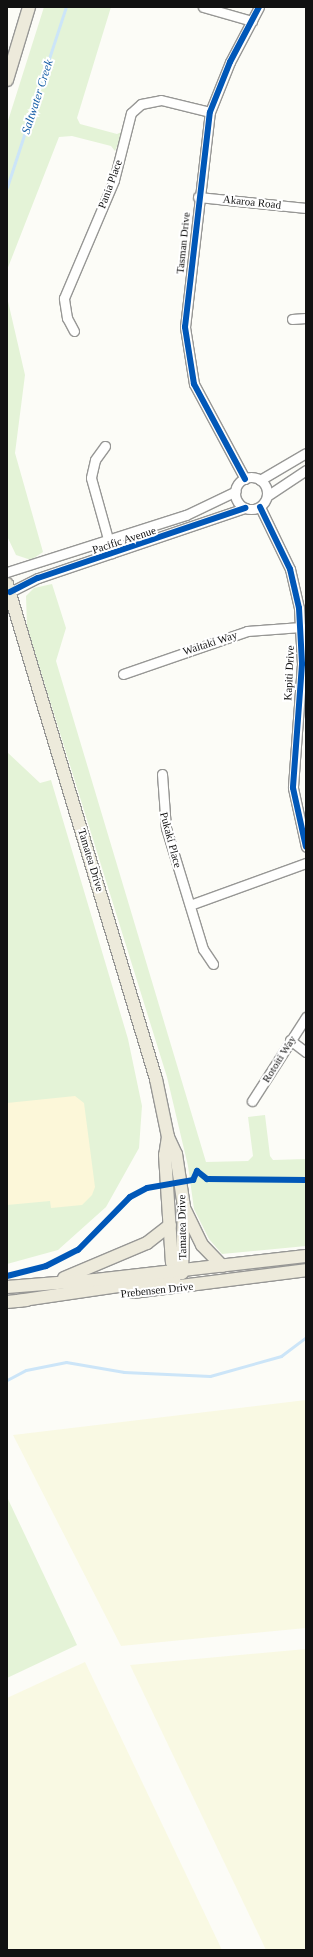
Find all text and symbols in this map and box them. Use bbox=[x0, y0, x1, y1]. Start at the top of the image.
water label: Saltwater Creek bbox=[19, 58, 57, 136]
street label: Pania Place bbox=[95, 158, 125, 210]
street label: Akaroa Road bbox=[222, 192, 282, 212]
street label: Tasman Drive bbox=[173, 212, 193, 274]
street label: Pacific Avenue bbox=[90, 523, 158, 557]
street label: Waitaki Way bbox=[181, 628, 239, 658]
street label: Kapiti Drive bbox=[281, 645, 297, 701]
street label: Pukaki Place bbox=[157, 811, 185, 869]
street label: Tamatea Drive bbox=[75, 827, 107, 893]
street label: Rotoiti Way bbox=[259, 1033, 299, 1085]
street label: Tamatea Drive bbox=[175, 1194, 189, 1260]
street label: Prebensen Drive bbox=[120, 1280, 194, 1300]

